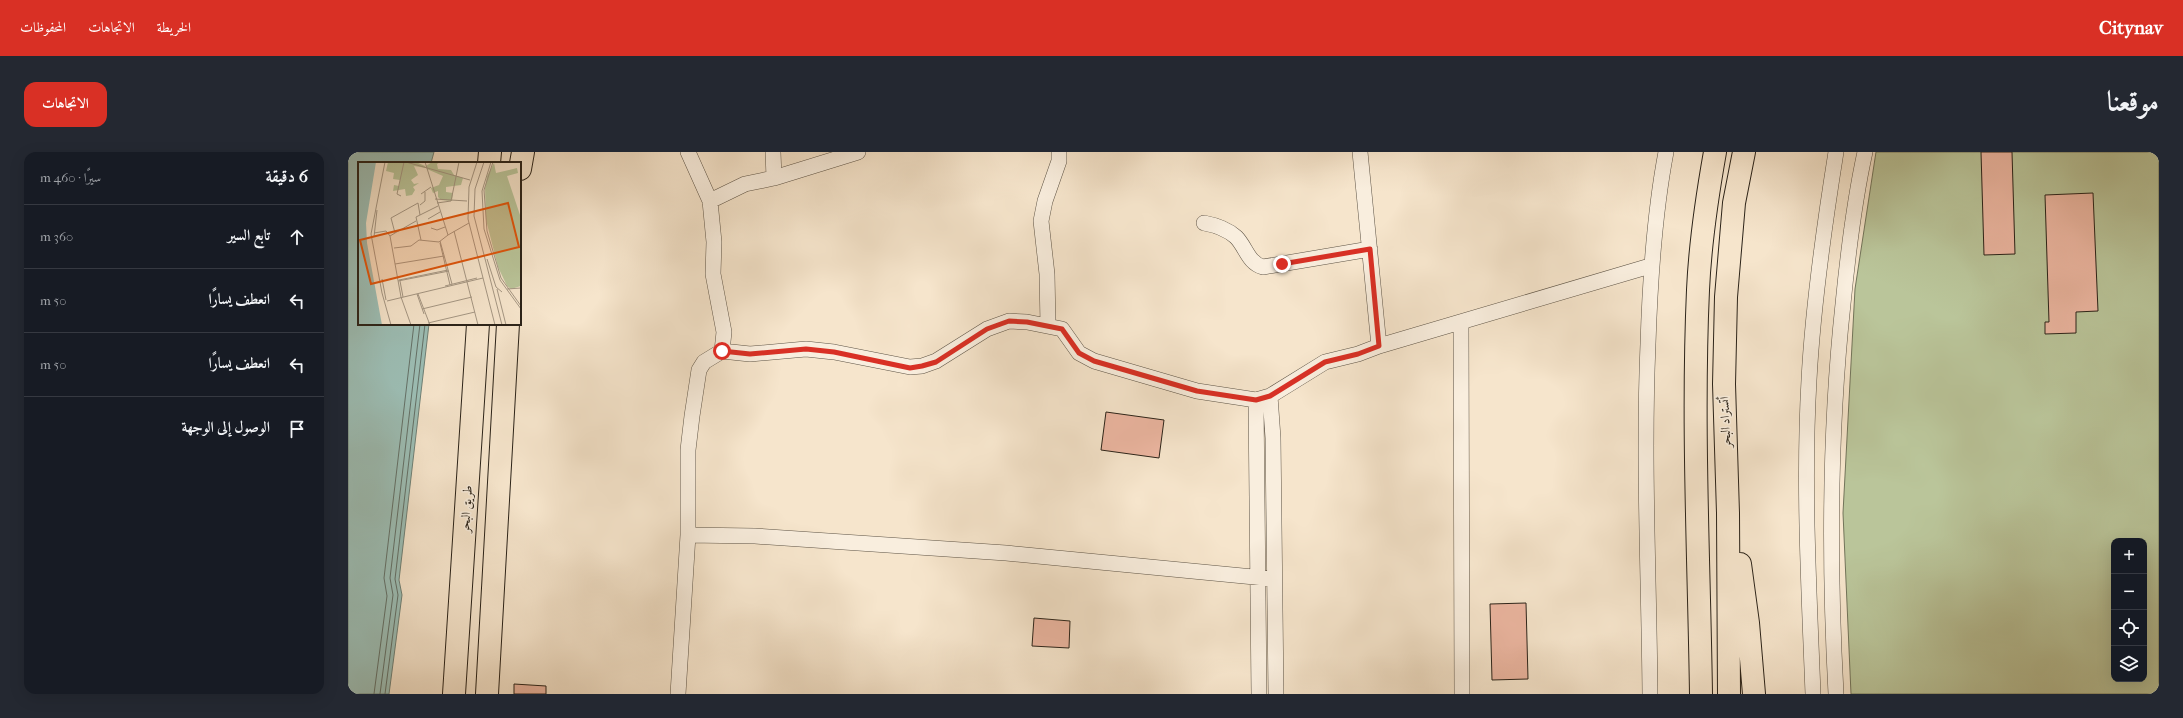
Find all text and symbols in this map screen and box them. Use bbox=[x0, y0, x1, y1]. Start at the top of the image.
text: Citynav bbox=[2099, 17, 2163, 39]
text: المحفوظات bbox=[20, 19, 66, 36]
text: الاتجاهات bbox=[88, 19, 135, 36]
text: الخريطة bbox=[157, 19, 191, 36]
button: الاتجاهات bbox=[24, 82, 107, 127]
text: موقعنا bbox=[2107, 85, 2159, 118]
inset map bbox=[358, 162, 521, 325]
text: 6 دقيقة bbox=[265, 166, 308, 186]
text: سيرًا · 460 m bbox=[40, 170, 101, 185]
text: تابع السير bbox=[228, 226, 270, 244]
icon: ahead bbox=[286, 226, 308, 248]
text: 360 m bbox=[40, 229, 73, 244]
route end bbox=[1273, 255, 1291, 273]
text: انعطف يسارًا bbox=[209, 290, 270, 308]
icon: left bbox=[286, 290, 308, 312]
text: 50 m bbox=[40, 293, 66, 308]
route start bbox=[713, 342, 731, 360]
text: انعطف يسارًا bbox=[209, 354, 270, 372]
icon: left bbox=[286, 354, 308, 376]
text: 50 m bbox=[40, 357, 66, 372]
street label: أتستراد البحر bbox=[1716, 396, 1734, 450]
text: الوصول إلى الوجهة bbox=[181, 418, 270, 436]
icon: arrive bbox=[286, 418, 308, 440]
street label: طريق البحر bbox=[457, 485, 476, 535]
map controls bbox=[2111, 538, 2147, 682]
button: + bbox=[2111, 538, 2147, 574]
button: − bbox=[2111, 574, 2147, 610]
button: locate bbox=[2111, 610, 2147, 646]
button: layers bbox=[2111, 646, 2147, 682]

